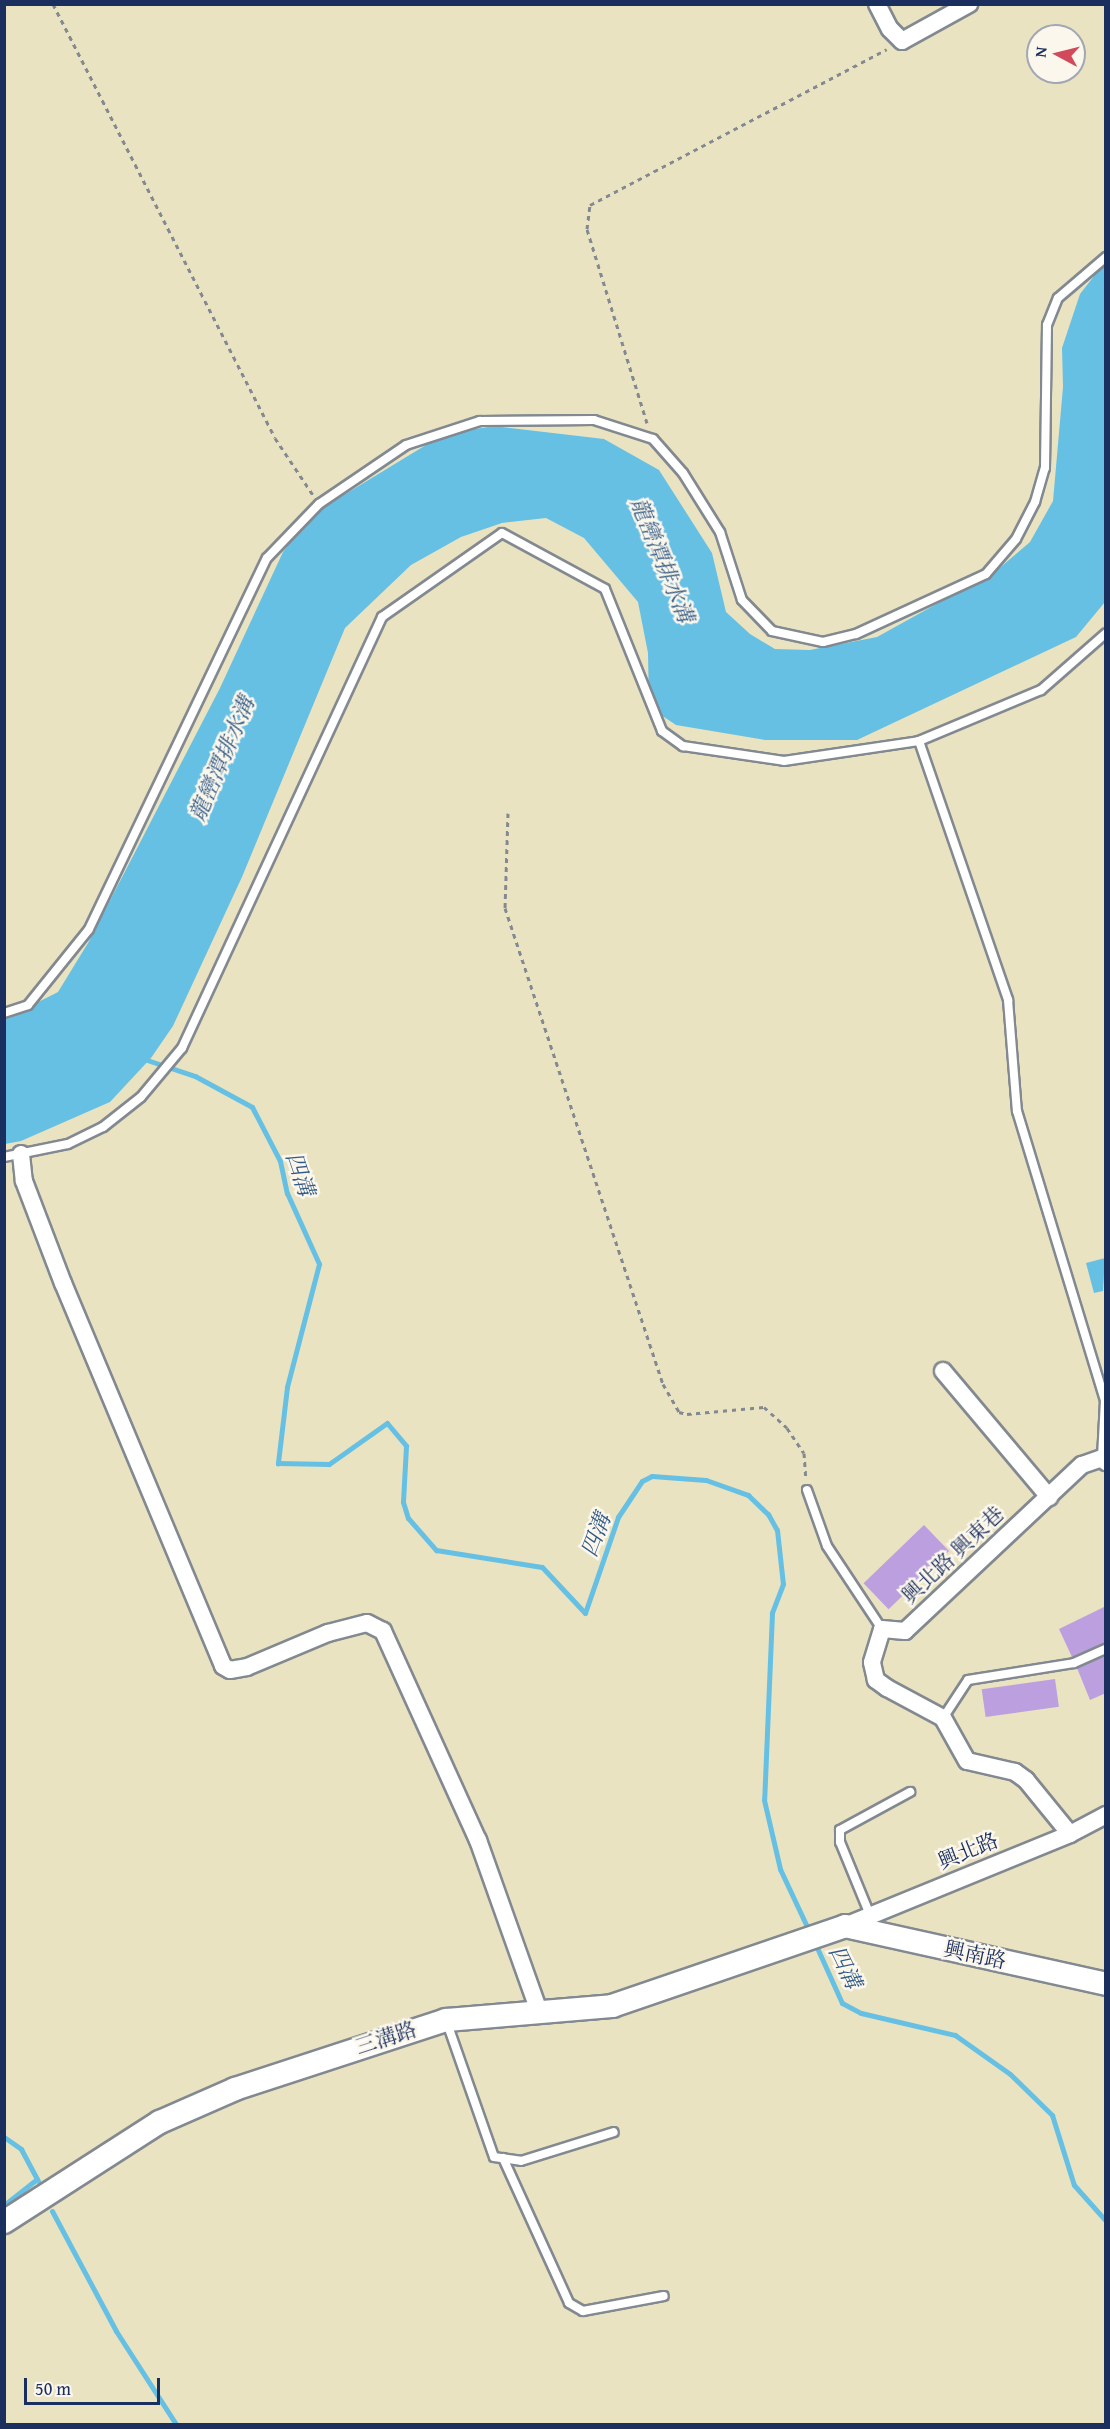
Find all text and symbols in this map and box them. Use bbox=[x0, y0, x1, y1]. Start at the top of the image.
north arrow bbox=[1026, 24, 1086, 84]
text: N bbox=[1028, 45, 1053, 59]
water label: 龍巒潭排水溝 bbox=[625, 494, 699, 626]
water label: 龍巒潭排水溝 bbox=[184, 693, 260, 825]
water label: 四溝 bbox=[280, 1149, 320, 1199]
street label: 興北路 興東巷 bbox=[897, 1501, 1009, 1609]
water label: 四溝 bbox=[576, 1510, 616, 1560]
street label: 興北路 bbox=[934, 1828, 1002, 1874]
street label: 興南路 bbox=[942, 1936, 1008, 1974]
water label: 四溝 bbox=[823, 1941, 867, 1993]
street label: 三溝路 bbox=[352, 2016, 420, 2060]
scale bar bbox=[27, 2366, 164, 2404]
text: 50 m bbox=[35, 2375, 71, 2402]

